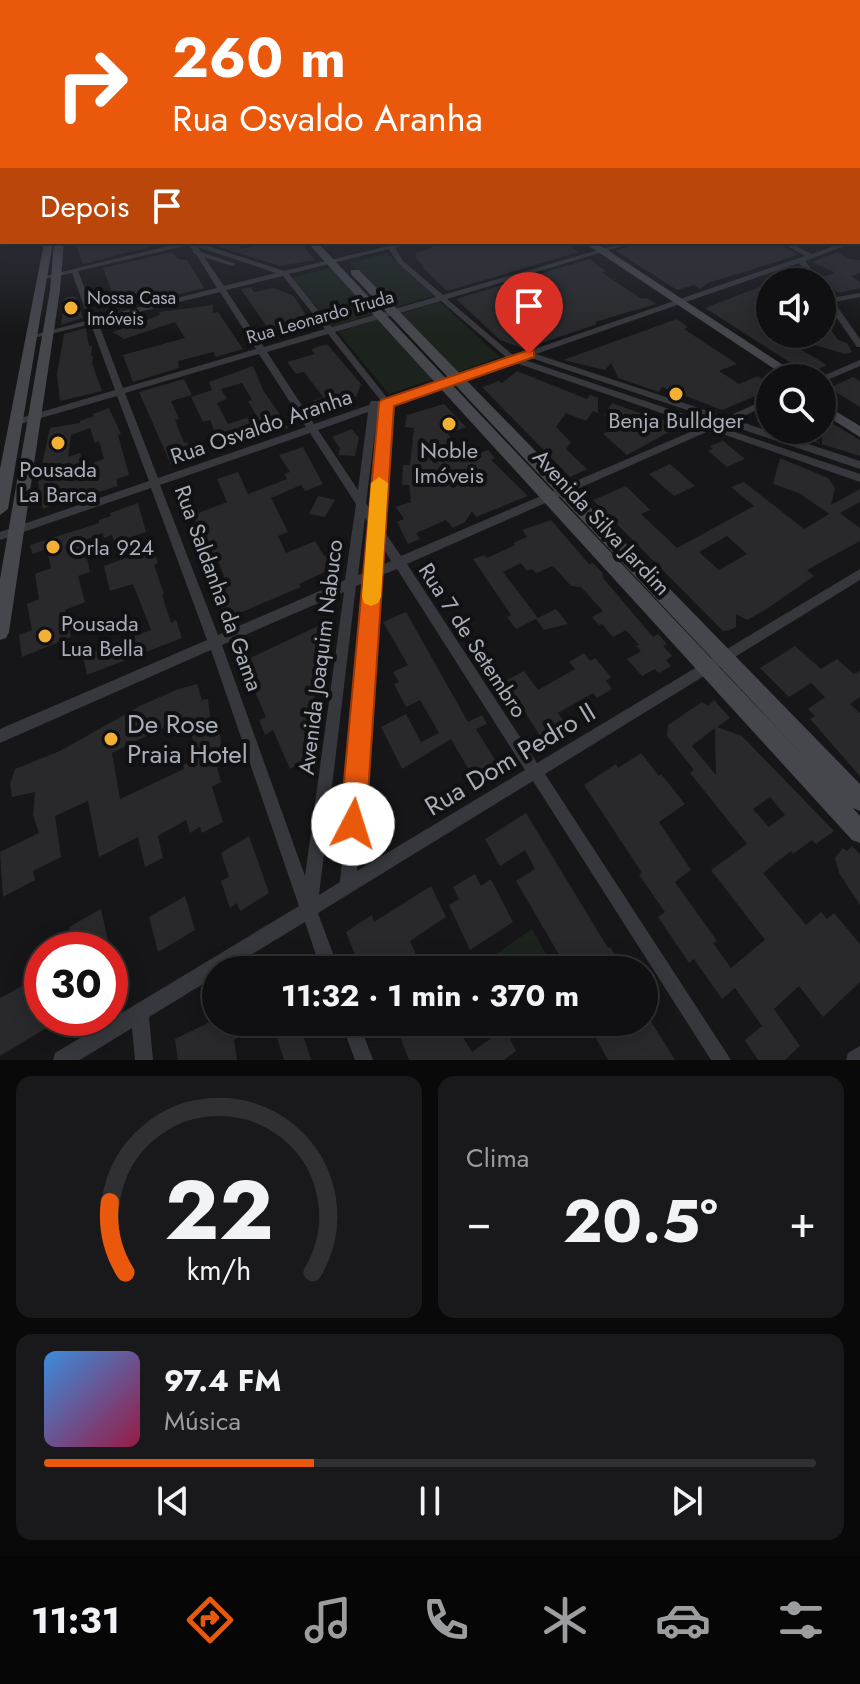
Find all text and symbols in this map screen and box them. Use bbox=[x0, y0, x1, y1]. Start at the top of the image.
text: 260 m bbox=[172, 17, 346, 98]
icon: right bbox=[40, 32, 144, 136]
text: Rua Osvaldo Aranha bbox=[172, 92, 483, 144]
icon: arrive bbox=[145, 184, 189, 228]
text: Depois bbox=[40, 185, 129, 228]
map controls bbox=[756, 268, 836, 444]
button: sound bbox=[756, 268, 836, 348]
pin bbox=[495, 272, 563, 354]
street label: Rua Leonardo Truda bbox=[243, 284, 397, 350]
icon: arrive bbox=[507, 284, 551, 328]
place label: Nossa Casa Imóveis bbox=[87, 285, 176, 332]
marker: Nossa Casa Imóveis bbox=[62, 299, 80, 317]
button: search bbox=[756, 364, 836, 444]
street label: Rua Osvaldo Aranha bbox=[166, 380, 356, 472]
marker: Benja Bulldger bbox=[667, 385, 685, 403]
place label: Benja Bulldger bbox=[608, 404, 744, 436]
marker: Noble Imóveis bbox=[440, 415, 458, 433]
marker: Pousada La Barca bbox=[49, 434, 67, 452]
place label: Noble Imóveis bbox=[414, 434, 484, 491]
street label: Avenida Silva Jardim bbox=[526, 442, 678, 602]
place label: Pousada La Barca bbox=[19, 453, 97, 510]
street label: Rua Saldanha da Gama bbox=[167, 480, 271, 696]
place label: Orla 924 bbox=[69, 531, 154, 563]
marker: Orla 924 bbox=[44, 538, 62, 556]
street label: Avenida Joaquim Nabuco bbox=[290, 538, 350, 776]
street label: Rua 7 de Setembro bbox=[411, 556, 535, 724]
place label: Pousada Lua Bella bbox=[61, 607, 144, 664]
marker: Pousada Lua Bella bbox=[36, 627, 54, 645]
street label: Rua Dom Pedro II bbox=[417, 693, 603, 825]
place label: De Rose Praia Hotel bbox=[127, 705, 248, 773]
marker: De Rose Praia Hotel bbox=[102, 730, 120, 748]
position arrow bbox=[311, 782, 395, 866]
speed limit sign: 30 bbox=[24, 932, 128, 1036]
text: 11:32 · 1 min · 370 m bbox=[281, 974, 579, 1017]
text: Clima bbox=[466, 1139, 529, 1177]
text: 22 bbox=[164, 1150, 274, 1270]
text: 20.5° bbox=[563, 1178, 718, 1265]
text: − bbox=[466, 1190, 492, 1254]
text: + bbox=[789, 1190, 816, 1254]
text: km/h bbox=[187, 1249, 251, 1291]
text: 97.4 FM bbox=[164, 1359, 281, 1402]
text: Música bbox=[164, 1402, 241, 1440]
icon: previous bbox=[151, 1479, 195, 1523]
icon: pause bbox=[408, 1479, 452, 1523]
icon: next bbox=[665, 1479, 709, 1523]
icon: directions bbox=[182, 1592, 238, 1648]
icon: music bbox=[300, 1592, 356, 1648]
icon: phone bbox=[418, 1592, 474, 1648]
icon: climate bbox=[537, 1592, 593, 1648]
icon: car bbox=[655, 1592, 711, 1648]
icon: filters bbox=[773, 1592, 829, 1648]
text: 11:31 bbox=[31, 1594, 120, 1646]

